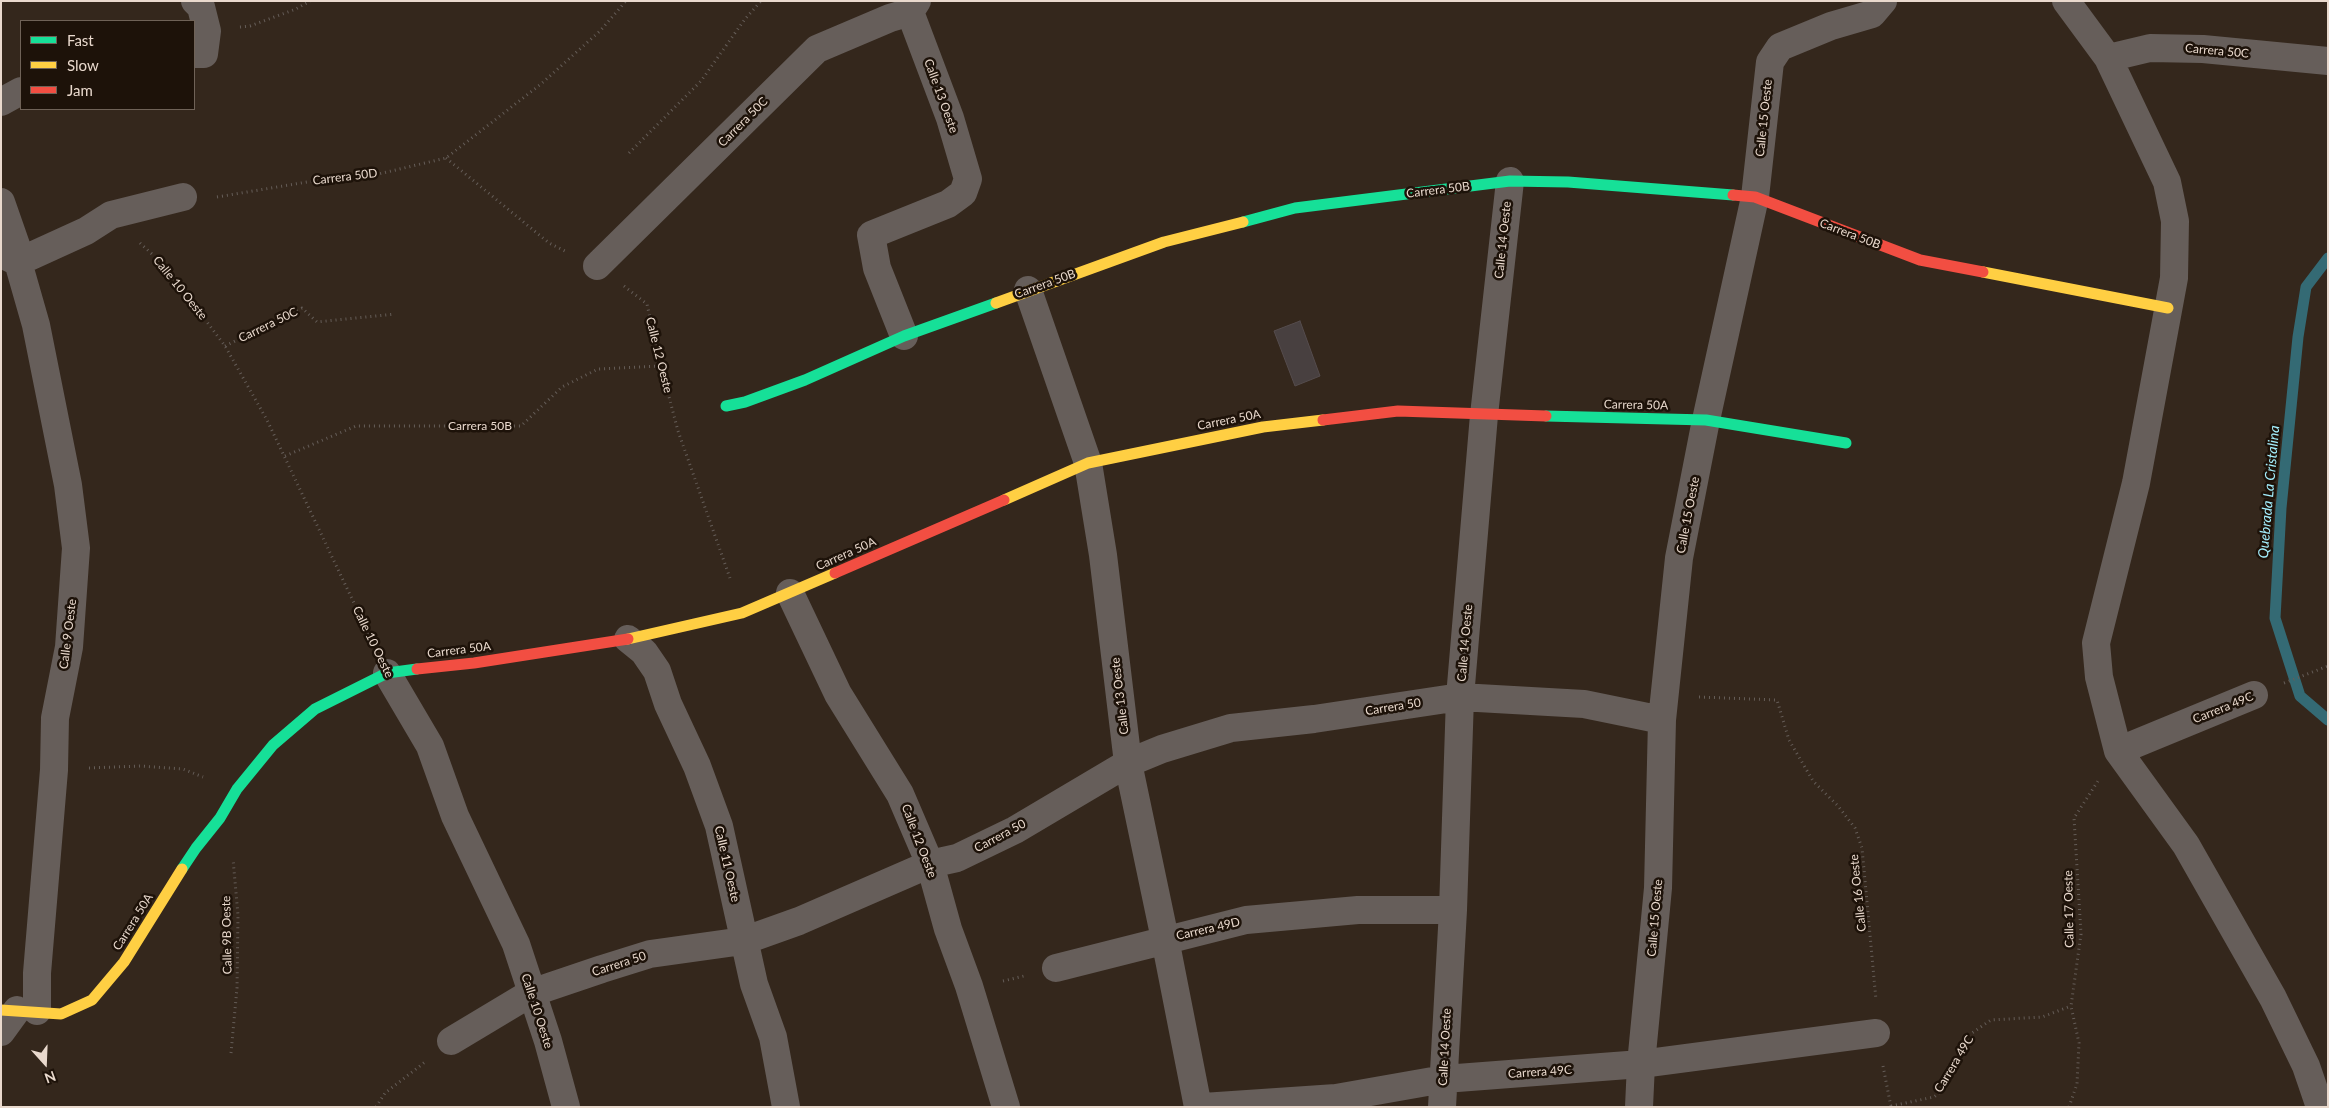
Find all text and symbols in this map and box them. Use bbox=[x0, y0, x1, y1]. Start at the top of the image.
legend bbox=[20, 20, 195, 110]
text: Fast bbox=[67, 31, 94, 49]
street label: Carrera 50C bbox=[2184, 41, 2250, 61]
text: Slow bbox=[67, 56, 99, 74]
street label: Calle 13 Oeste bbox=[921, 57, 961, 135]
street label: Calle 15 Oeste bbox=[1753, 79, 1775, 157]
text: Jam bbox=[67, 81, 93, 99]
street label: Carrera 50C bbox=[715, 94, 771, 150]
street label: Carrera 50D bbox=[312, 166, 378, 188]
street label: Carrera 50B bbox=[1405, 179, 1471, 201]
street label: Calle 14 Oeste bbox=[1492, 201, 1514, 279]
street label: Carrera 50B bbox=[1818, 216, 1882, 252]
street label: Calle 10 Oeste bbox=[150, 253, 210, 323]
street label: Carrera 50B bbox=[1013, 266, 1077, 302]
street label: Carrera 50C bbox=[236, 304, 300, 346]
street label: Calle 12 Oeste bbox=[643, 316, 675, 394]
street label: Carrera 50A bbox=[1604, 397, 1668, 413]
street label: Carrera 50A bbox=[1196, 407, 1262, 433]
street label: Carrera 50B bbox=[448, 419, 512, 433]
water label: Quebrada La Cristalina bbox=[2255, 425, 2283, 559]
street label: Calle 15 Oeste bbox=[1674, 475, 1702, 555]
street label: Carrera 50A bbox=[814, 534, 878, 574]
street label: Calle 9 Oeste bbox=[57, 598, 79, 670]
street label: Calle 10 Oeste bbox=[349, 604, 397, 680]
street label: Calle 14 Oeste bbox=[1454, 604, 1476, 682]
street label: Carrera 50A bbox=[426, 639, 492, 661]
street label: Calle 13 Oeste bbox=[1108, 657, 1132, 735]
street label: Carrera 49C bbox=[2191, 689, 2255, 727]
street label: Carrera 50 bbox=[1364, 696, 1422, 718]
street label: Calle 12 Oeste bbox=[898, 802, 940, 880]
street label: Carrera 50 bbox=[972, 816, 1028, 856]
street label: Calle 11 Oeste bbox=[711, 825, 743, 903]
street label: Calle 16 Oeste bbox=[1847, 854, 1869, 932]
street label: Calle 17 Oeste bbox=[2061, 870, 2077, 948]
street label: Calle 15 Oeste bbox=[1644, 879, 1666, 957]
street label: Carrera 50A bbox=[110, 891, 156, 953]
street label: Calle 9B Oeste bbox=[219, 896, 235, 974]
street label: Carrera 49D bbox=[1175, 915, 1241, 943]
street label: Carrera 50 bbox=[590, 948, 648, 980]
street label: Calle 10 Oeste bbox=[518, 972, 556, 1050]
street label: Calle 14 Oeste bbox=[1436, 1008, 1454, 1086]
street label: Carrera 49C bbox=[1931, 1033, 1977, 1095]
north arrow bbox=[20, 1038, 70, 1088]
street label: Carrera 49C bbox=[1508, 1063, 1572, 1081]
text: N bbox=[42, 1068, 58, 1087]

